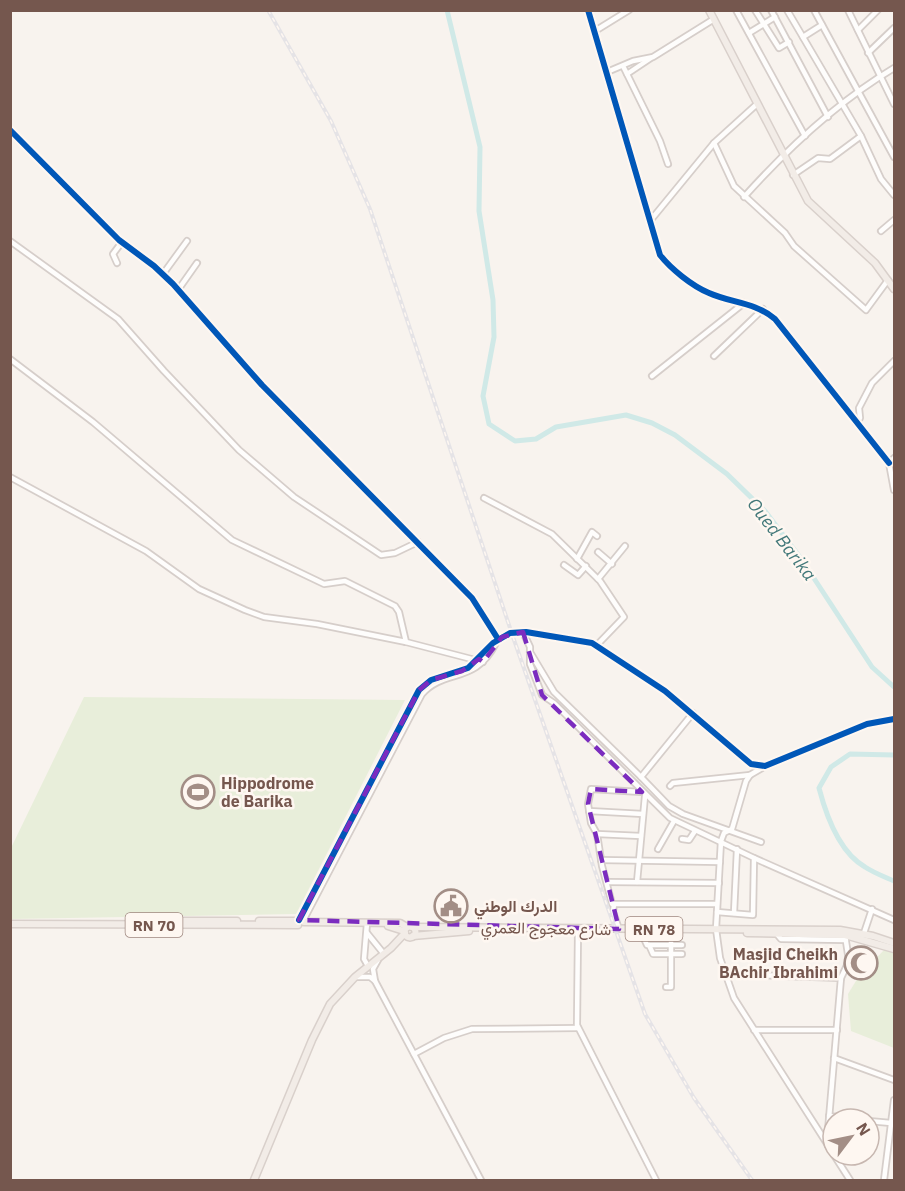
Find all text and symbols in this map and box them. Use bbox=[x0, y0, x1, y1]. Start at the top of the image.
water label: Oued Barika bbox=[743, 493, 821, 585]
place label: Hippodrome de Barika bbox=[221, 773, 314, 811]
sports icon: Hippodrome de Barika bbox=[180, 774, 216, 810]
public building icon: الدرك الوطني bbox=[433, 888, 469, 924]
place label: الدرك الوطني bbox=[474, 896, 557, 920]
road number: RN 70 bbox=[126, 913, 182, 937]
street label: شارع معجوج العمري bbox=[481, 917, 611, 943]
road number: RN 78 bbox=[626, 917, 682, 941]
place label: Masjid Cheikh BAchir Ibrahimi bbox=[719, 944, 838, 982]
mosque icon: Masjid Cheikh BAchir Ibrahimi bbox=[843, 945, 879, 981]
north arrow bbox=[821, 1107, 881, 1167]
text: N bbox=[852, 1119, 875, 1139]

